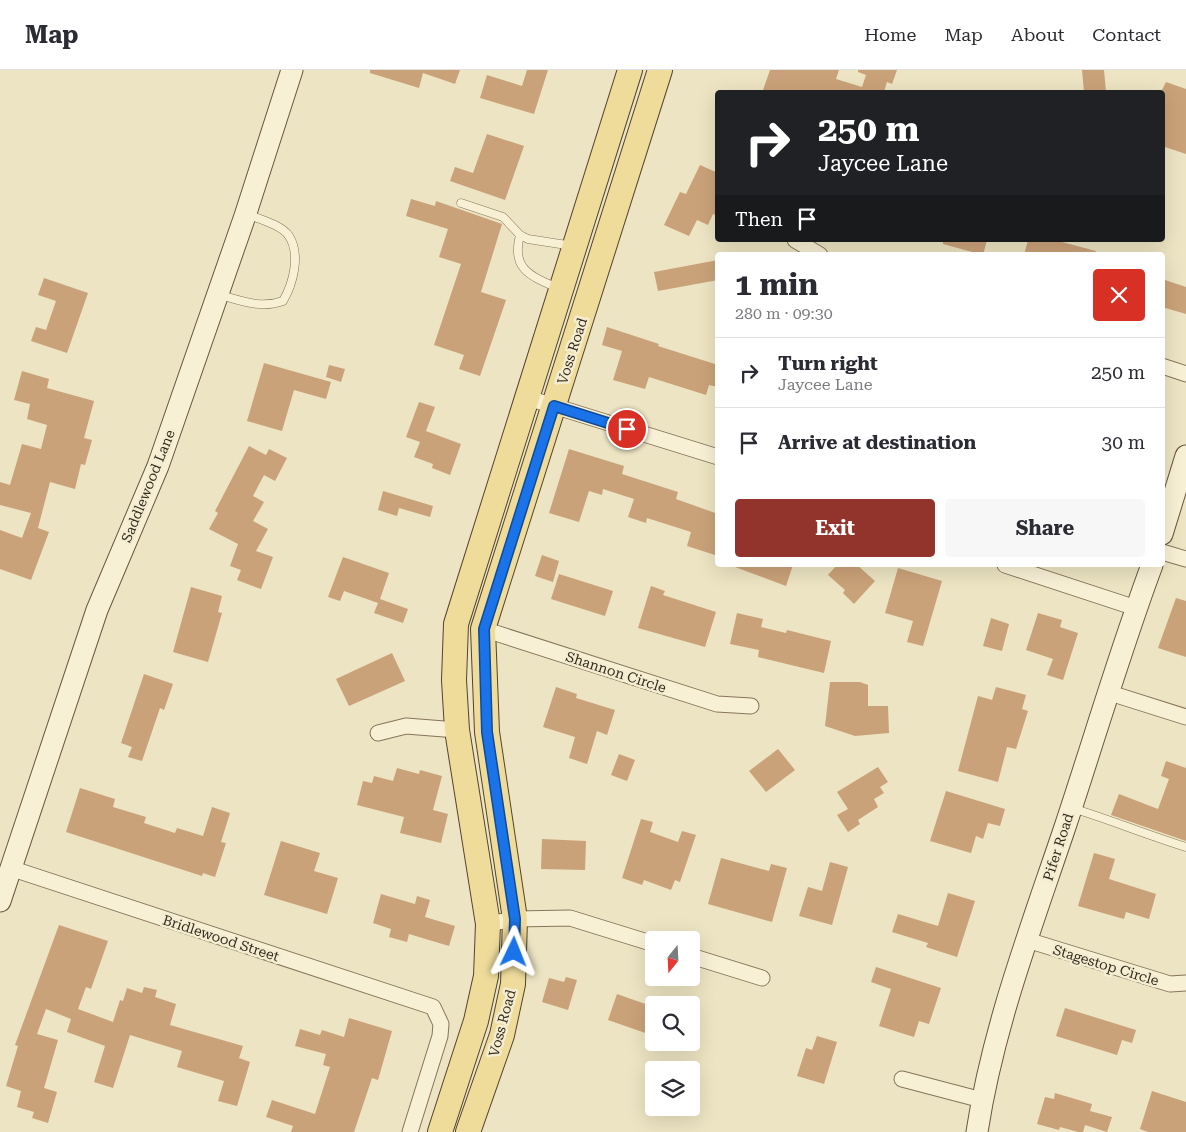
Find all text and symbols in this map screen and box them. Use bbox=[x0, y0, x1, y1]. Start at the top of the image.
text: Map bbox=[25, 21, 79, 49]
text: Home bbox=[864, 24, 916, 45]
text: Map bbox=[944, 24, 983, 45]
text: About bbox=[1011, 24, 1064, 45]
text: Contact bbox=[1092, 24, 1161, 45]
text: 250 m bbox=[818, 109, 919, 150]
icon: right bbox=[735, 110, 800, 175]
text: Jaycee Lane bbox=[818, 151, 948, 176]
icon: arrive bbox=[793, 205, 821, 233]
text: Then bbox=[735, 208, 783, 231]
text: 1 min bbox=[735, 267, 818, 302]
button: close bbox=[1093, 269, 1145, 321]
text: 280 m · 09:30 bbox=[735, 304, 833, 323]
street label: Voss Road bbox=[554, 316, 590, 386]
text: Turn right bbox=[778, 352, 878, 375]
icon: right bbox=[735, 359, 763, 387]
text: 250 m bbox=[1091, 361, 1145, 384]
text: Jaycee Lane bbox=[778, 375, 873, 394]
pin bbox=[606, 408, 648, 450]
icon: arrive bbox=[613, 415, 641, 443]
street label: Saddlewood Lane bbox=[118, 427, 178, 545]
icon: arrive bbox=[735, 429, 763, 457]
text: Arrive at destination bbox=[778, 431, 976, 454]
text: 30 m bbox=[1102, 431, 1145, 454]
button: Exit bbox=[735, 499, 935, 557]
button: Share bbox=[945, 499, 1145, 557]
street label: Shannon Circle bbox=[564, 648, 669, 696]
street label: Pifer Road bbox=[1040, 811, 1076, 883]
street label: Bridlewood Street bbox=[161, 912, 281, 964]
position arrow bbox=[487, 925, 539, 977]
north arrow bbox=[645, 931, 700, 986]
map controls bbox=[645, 931, 700, 1116]
street label: Stagestop Circle bbox=[1051, 941, 1161, 989]
street label: Voss Road bbox=[485, 988, 519, 1058]
button: search bbox=[645, 996, 700, 1051]
button: layers bbox=[645, 1061, 700, 1116]

